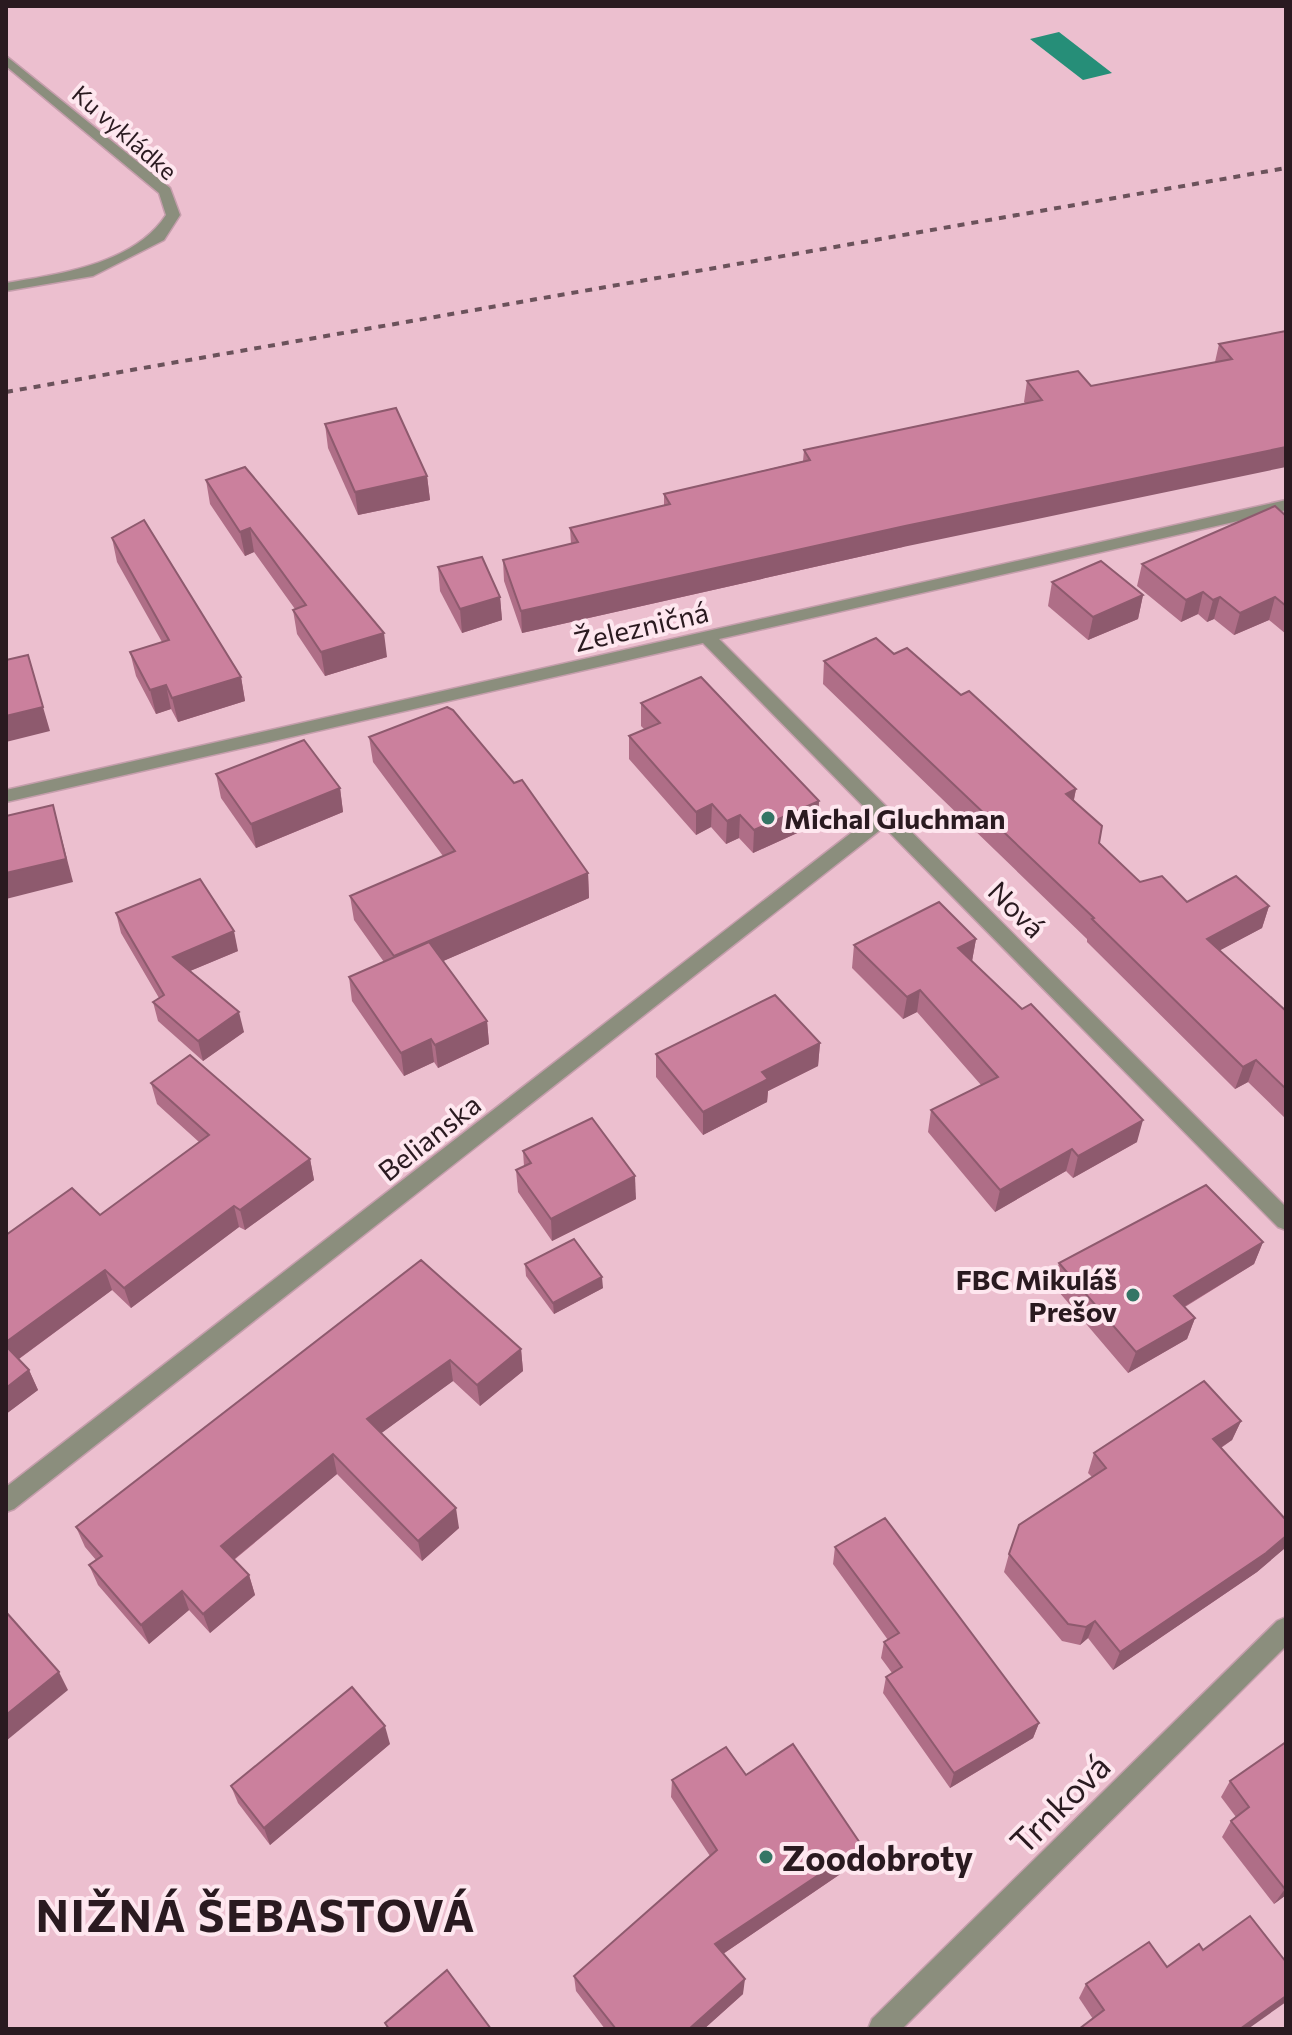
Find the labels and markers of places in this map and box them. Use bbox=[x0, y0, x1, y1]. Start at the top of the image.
place label: Michal Gluchman bbox=[784, 801, 1005, 835]
marker: Michal Gluchman bbox=[759, 809, 777, 827]
place label: FBC Mikuláš Prešov bbox=[956, 1262, 1117, 1328]
marker: FBC Mikuláš Prešov bbox=[1124, 1286, 1142, 1304]
place label: Zoodobroty bbox=[782, 1836, 973, 1878]
marker: Zoodobroty bbox=[757, 1848, 775, 1866]

